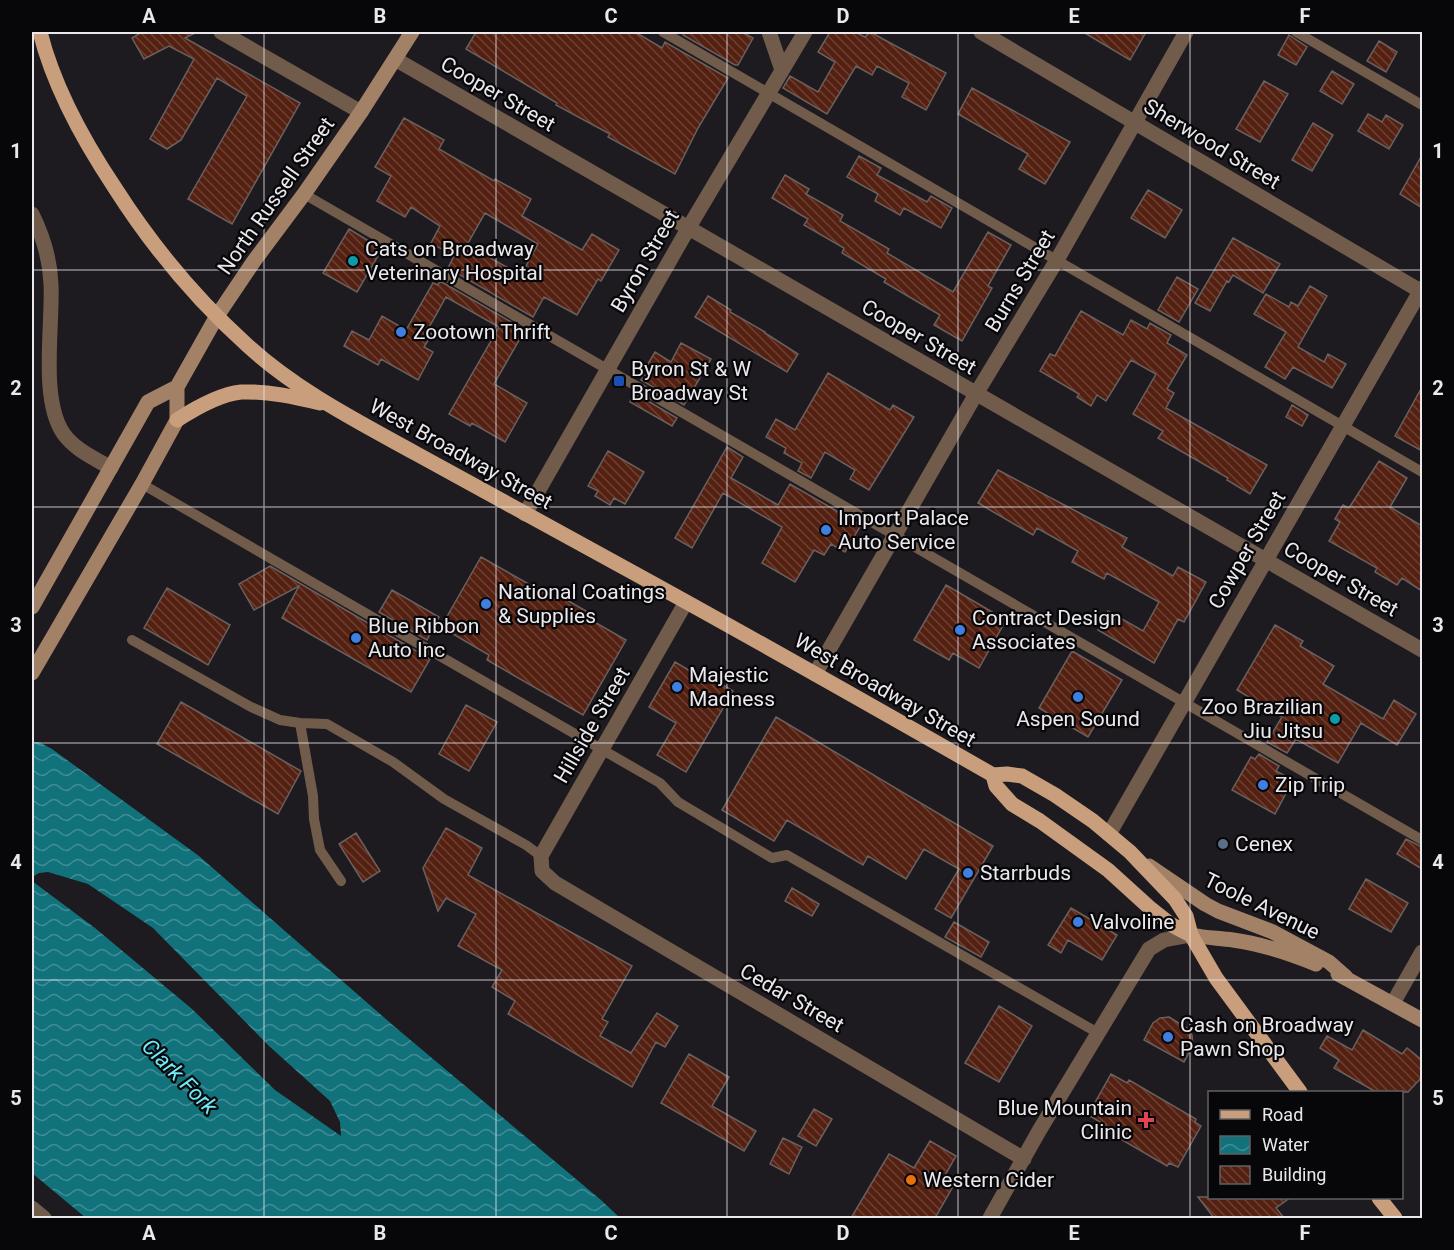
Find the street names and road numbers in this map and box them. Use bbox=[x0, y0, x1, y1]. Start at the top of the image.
street label: Cooper Street bbox=[436, 52, 560, 137]
street label: Sherwood Street bbox=[1140, 94, 1285, 194]
street label: North Russell Street bbox=[213, 113, 339, 279]
street label: Byron Street bbox=[606, 205, 684, 316]
street label: Burns Street bbox=[980, 225, 1060, 336]
street label: Cooper Street bbox=[857, 295, 981, 380]
street label: West Broadway Street bbox=[365, 394, 557, 514]
street label: Cowper Street bbox=[1204, 487, 1290, 613]
street label: Cooper Street bbox=[1279, 537, 1403, 622]
street label: West Broadway Street bbox=[790, 628, 980, 752]
street label: Hillside Street bbox=[549, 663, 635, 787]
street label: Toole Avenue bbox=[1200, 868, 1324, 944]
street label: Cedar Street bbox=[736, 959, 848, 1037]

